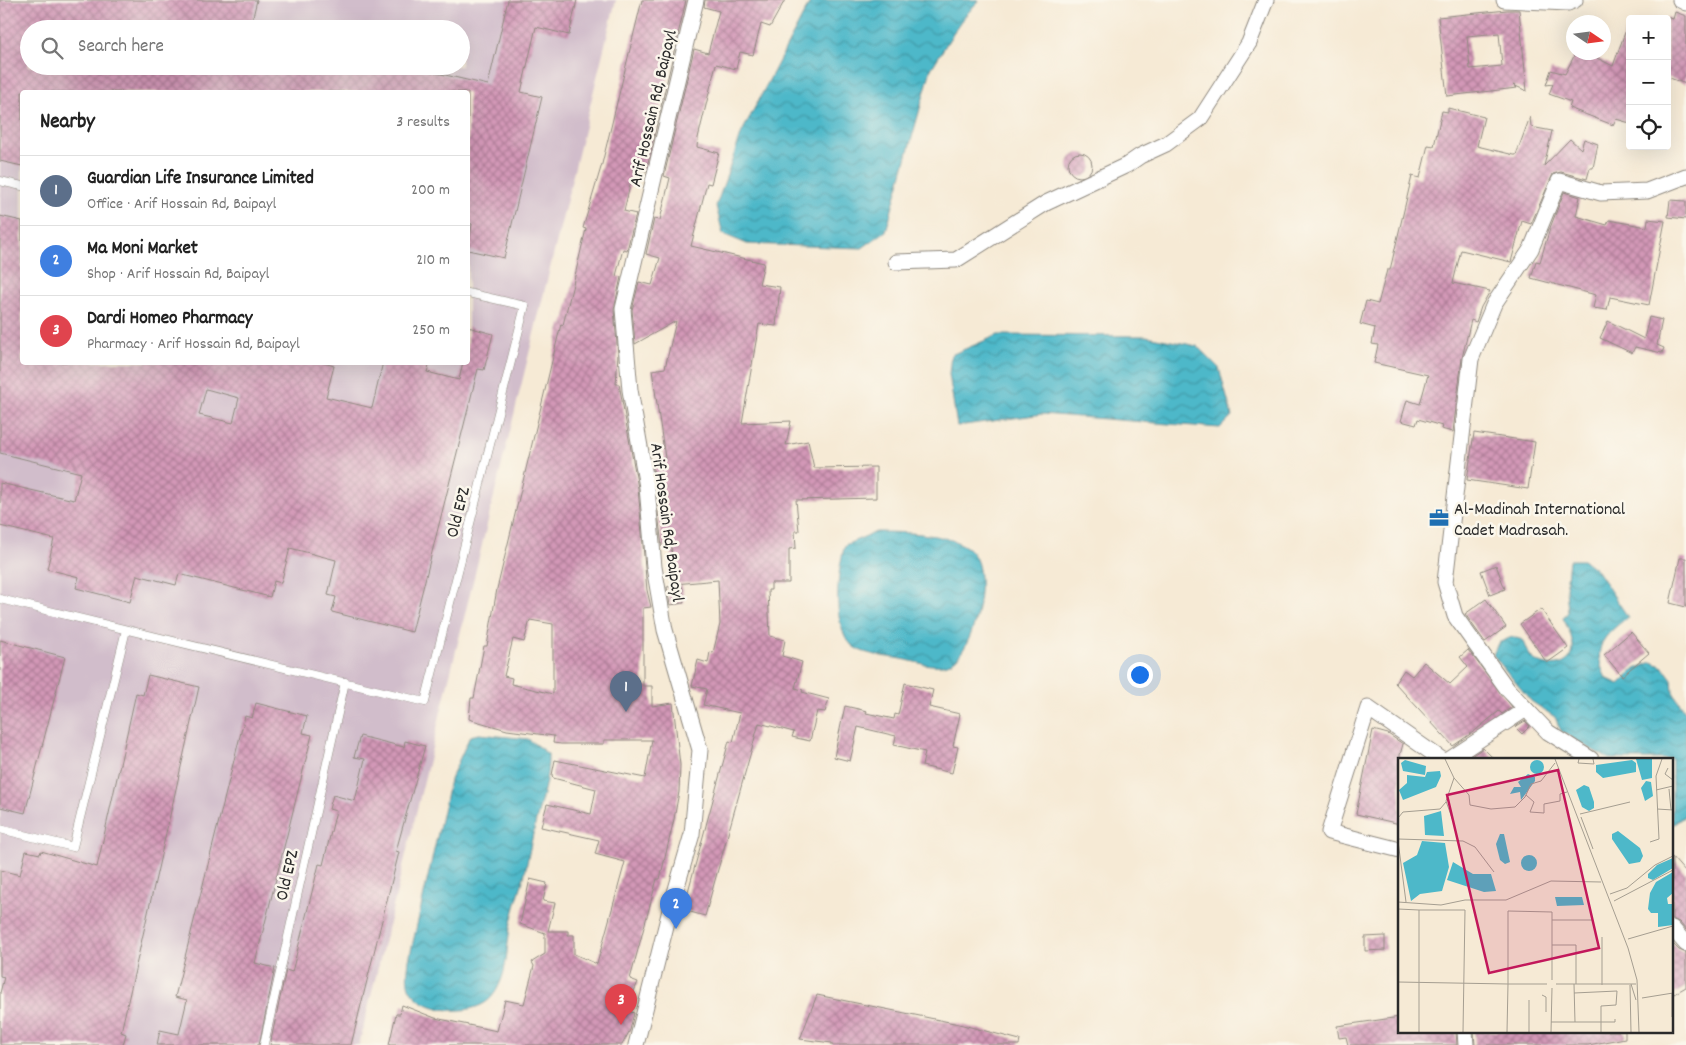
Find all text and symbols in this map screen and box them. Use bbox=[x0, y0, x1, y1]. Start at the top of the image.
north arrow bbox=[1566, 15, 1611, 60]
map controls bbox=[1626, 15, 1671, 150]
button: + bbox=[1626, 15, 1671, 60]
search box bbox=[20, 20, 470, 75]
street label: Arif Hossain Rd, Baipayl bbox=[624, 27, 685, 189]
icon: search bbox=[38, 34, 66, 62]
text: Search here bbox=[78, 34, 164, 61]
button: − bbox=[1626, 60, 1671, 105]
button: locate bbox=[1626, 105, 1671, 150]
text: Nearby bbox=[40, 108, 95, 138]
text: 3 results bbox=[396, 111, 450, 134]
text: Guardian Life Insurance Limited bbox=[87, 166, 314, 193]
text: 1 bbox=[54, 179, 58, 202]
text: 200 m bbox=[411, 179, 450, 202]
text: Office · Arif Hossain Rd, Baipayl bbox=[87, 193, 276, 216]
text: Ma Moni Market bbox=[87, 236, 198, 263]
text: 2 bbox=[53, 249, 60, 272]
text: 210 m bbox=[416, 249, 450, 272]
text: Shop · Arif Hossain Rd, Baipayl bbox=[87, 263, 269, 286]
text: Dardi Homeo Pharmacy bbox=[87, 306, 253, 333]
text: 3 bbox=[52, 319, 60, 342]
text: 250 m bbox=[412, 319, 450, 342]
text: Pharmacy · Arif Hossain Rd, Baipayl bbox=[87, 333, 300, 356]
street label: Arif Hossain Rd, Baipayl bbox=[642, 441, 689, 604]
street label: Old EPZ bbox=[441, 485, 478, 541]
place label: Al-Madinah International Cadet Madrasah. bbox=[1454, 498, 1626, 544]
office icon: Al-Madinah International Cadet Madrasah. bbox=[1428, 507, 1450, 529]
your location bbox=[1127, 662, 1153, 688]
pin: 1 bbox=[610, 671, 642, 712]
inset map bbox=[1398, 758, 1674, 1032]
street label: Old EPZ bbox=[270, 848, 306, 903]
pin: 2 bbox=[660, 888, 692, 929]
pin: 3 bbox=[605, 984, 637, 1025]

